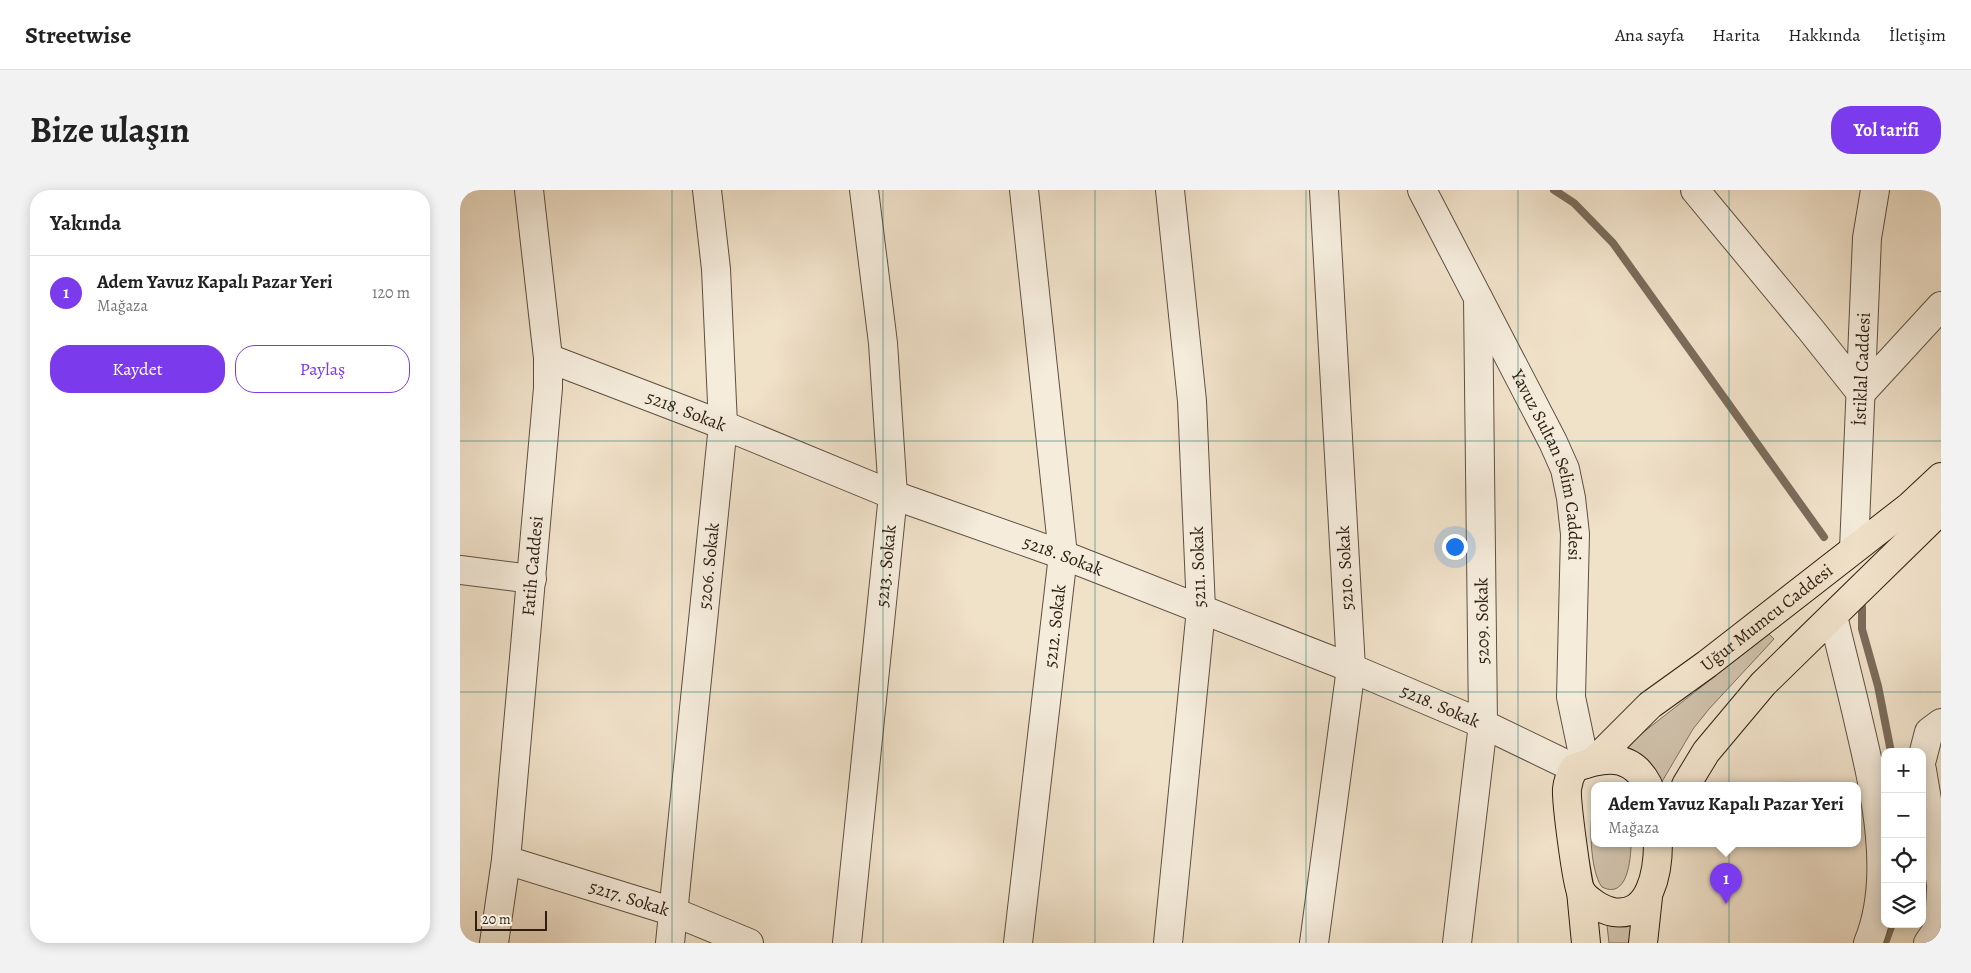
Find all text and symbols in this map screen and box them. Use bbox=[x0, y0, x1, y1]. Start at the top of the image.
text: Streetwise bbox=[25, 19, 131, 51]
text: Ana sayfa bbox=[1615, 23, 1684, 47]
text: Harita bbox=[1712, 23, 1760, 47]
text: Hakkında bbox=[1788, 23, 1861, 47]
text: İletişim bbox=[1889, 23, 1946, 47]
text: Bize ulaşın bbox=[30, 106, 190, 154]
button: Yol tarifi bbox=[1831, 106, 1941, 154]
text: Yakında bbox=[50, 209, 121, 237]
text: Adem Yavuz Kapalı Pazar Yeri bbox=[97, 269, 333, 295]
text: 1 bbox=[63, 282, 69, 304]
text: 120 m bbox=[372, 282, 410, 304]
text: Mağaza bbox=[97, 295, 148, 317]
street label: İstiklal Caddesi bbox=[1847, 312, 1876, 426]
button: Kaydet bbox=[50, 345, 225, 393]
button: Paylaş bbox=[235, 345, 410, 393]
street label: Yavuz Sultan Selim Caddesi bbox=[1505, 364, 1587, 561]
street label: 5218. Sokak bbox=[643, 385, 730, 437]
street label: Fatih Caddesi bbox=[516, 515, 549, 617]
street label: 5206. Sokak bbox=[692, 521, 725, 610]
street label: 5213. Sokak bbox=[870, 524, 902, 608]
street label: 5210. Sokak bbox=[1331, 525, 1359, 611]
street label: 5211. Sokak bbox=[1185, 526, 1211, 608]
street label: 5218. Sokak bbox=[1020, 530, 1107, 582]
your location bbox=[1442, 534, 1468, 560]
street label: Uğur Mumcu Caddesi bbox=[1696, 558, 1838, 677]
street label: 5209. Sokak bbox=[1469, 577, 1495, 665]
street label: 5212. Sokak bbox=[1038, 583, 1072, 669]
street label: 5218. Sokak bbox=[1397, 678, 1484, 733]
map controls bbox=[1881, 748, 1926, 928]
button: + bbox=[1881, 748, 1926, 793]
popup bbox=[1591, 782, 1861, 847]
text: Adem Yavuz Kapalı Pazar Yeri bbox=[1608, 791, 1844, 817]
button: − bbox=[1881, 793, 1926, 838]
text: Mağaza bbox=[1608, 817, 1659, 839]
button: locate bbox=[1881, 838, 1926, 883]
pin: 1 bbox=[1710, 863, 1742, 904]
street label: 5217. Sokak bbox=[586, 874, 672, 922]
button: layers bbox=[1881, 883, 1926, 928]
scale bar bbox=[475, 908, 548, 931]
text: 20 m bbox=[482, 910, 511, 929]

